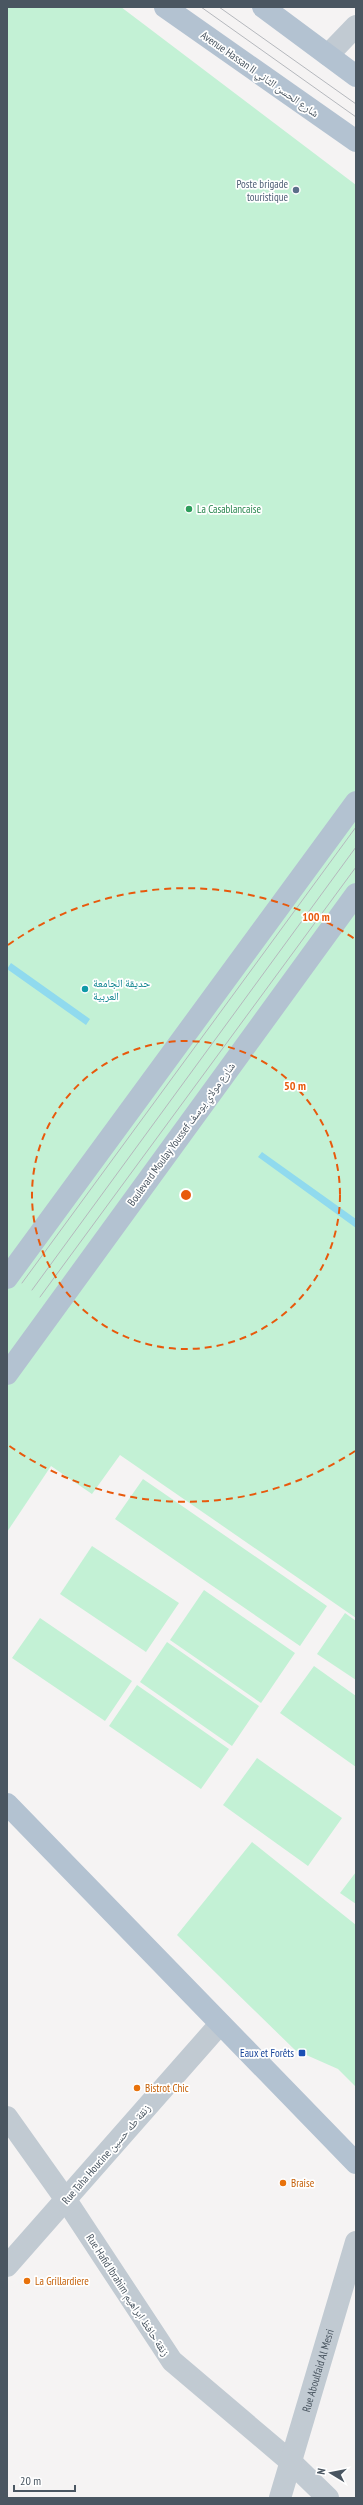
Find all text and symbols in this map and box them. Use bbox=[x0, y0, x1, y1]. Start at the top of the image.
street label: Avenue Hassan II شارع الحسن الثاني bbox=[197, 28, 322, 122]
place label: Poste brigade touristique bbox=[236, 177, 288, 204]
marker: Poste brigade touristique bbox=[291, 185, 301, 195]
place label: La Casablancaise bbox=[197, 502, 262, 516]
marker: La Casablancaise bbox=[184, 504, 194, 514]
text: 100 m bbox=[302, 909, 330, 924]
place label: حديقة الجامعة العربية bbox=[93, 976, 150, 1003]
marker: حديقة الجامعة العربية bbox=[80, 984, 90, 994]
street label: Boulevard Moulay Youssef شارع مولاي يوسف bbox=[124, 1059, 239, 1210]
text: 50 m bbox=[284, 1078, 306, 1093]
centre of rings bbox=[179, 1188, 193, 1202]
place label: Eaux et Forêts bbox=[240, 2046, 294, 2060]
marker: Eaux et Forêts bbox=[297, 2048, 307, 2058]
place label: Bistrot Chic bbox=[145, 2081, 189, 2095]
marker: Bistrot Chic bbox=[132, 2083, 142, 2093]
street label: Rue Taha Houcine زنقة طه حسين bbox=[59, 2101, 153, 2207]
place label: Braise bbox=[291, 2176, 315, 2190]
marker: Braise bbox=[278, 2178, 288, 2188]
street label: Rue Hafid Ibrahim زنقة حافظ ابراهيم bbox=[82, 2231, 173, 2359]
place label: La Grillardiere bbox=[35, 2274, 89, 2288]
marker: La Grillardiere bbox=[22, 2276, 32, 2286]
street label: Rue Aboulfaid Al Mesri bbox=[299, 2327, 337, 2414]
north arrow bbox=[311, 2453, 351, 2493]
scale bar bbox=[14, 2467, 75, 2493]
text: N bbox=[314, 2467, 329, 2475]
text: 20 m bbox=[20, 2473, 41, 2488]

